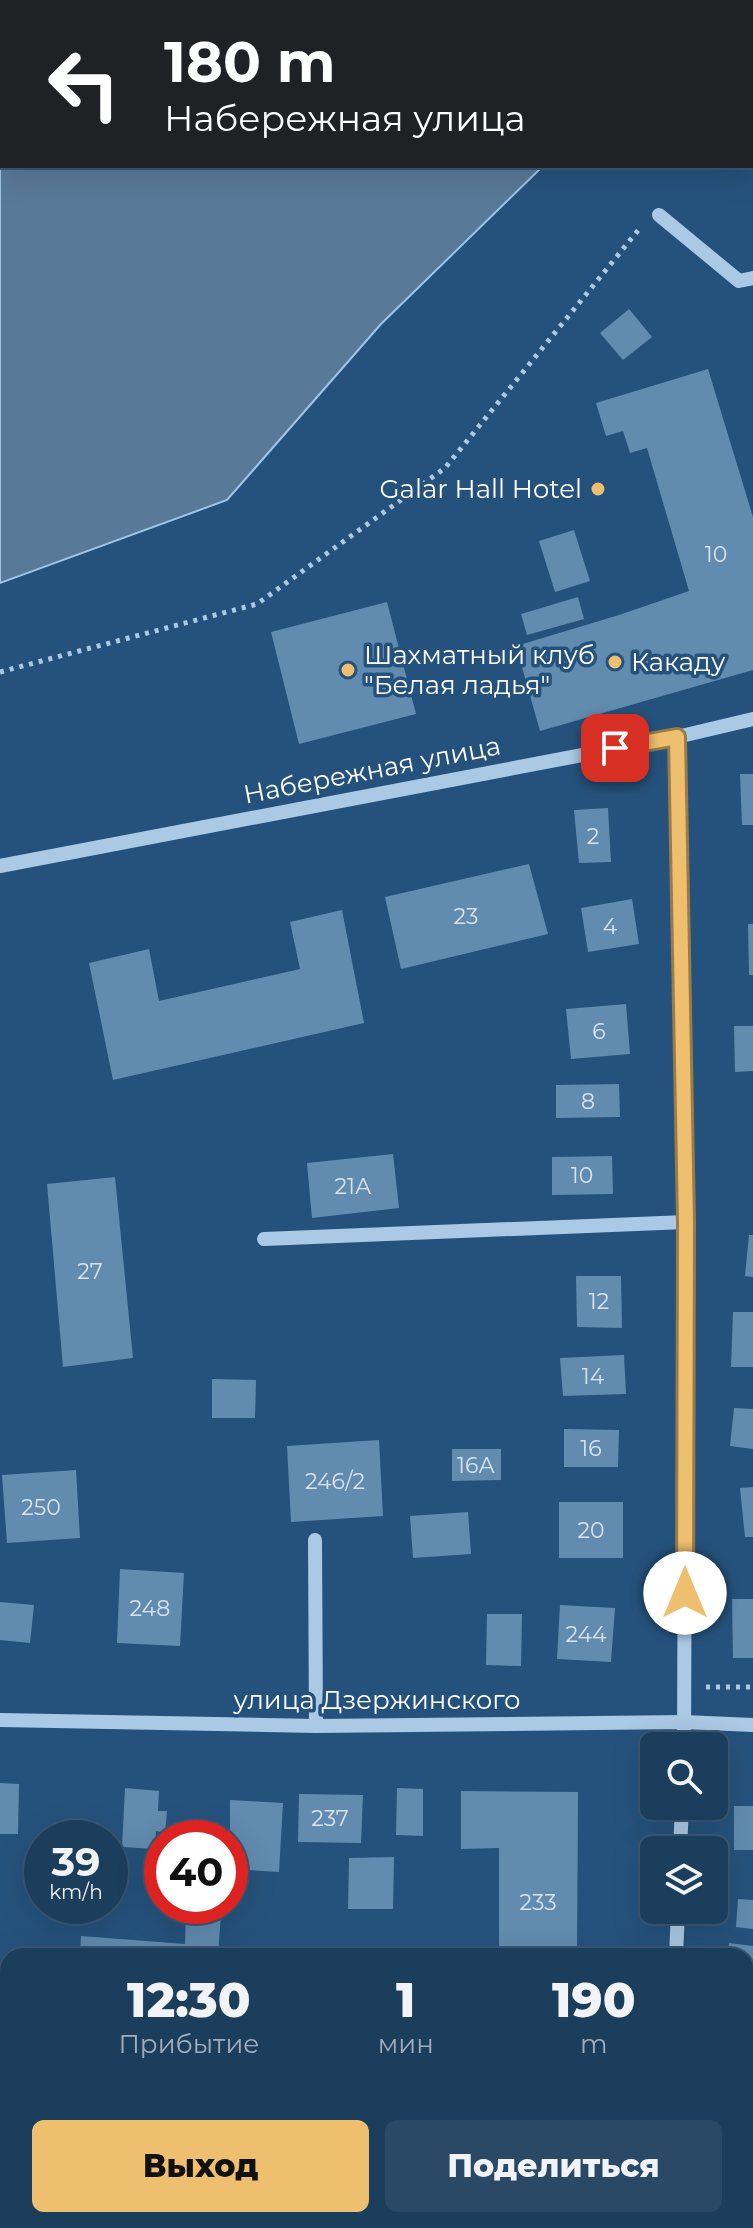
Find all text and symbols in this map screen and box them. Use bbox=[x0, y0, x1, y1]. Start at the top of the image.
text: 180 m bbox=[164, 28, 336, 96]
icon: left bbox=[32, 32, 136, 136]
text: Набережная улица bbox=[164, 96, 526, 140]
place label: Galar Hall Hotel bbox=[380, 473, 582, 505]
marker: Galar Hall Hotel bbox=[589, 480, 607, 498]
house number: 10 bbox=[705, 541, 727, 568]
place label: Шахматный клуб "Белая ладья" bbox=[364, 639, 595, 701]
place label: Какаду bbox=[631, 646, 726, 678]
marker: Какаду bbox=[606, 653, 624, 671]
marker: Шахматный клуб "Белая ладья" bbox=[339, 661, 357, 679]
pin bbox=[581, 714, 649, 782]
icon: arrive bbox=[593, 726, 637, 770]
street label: Набережная улица bbox=[241, 729, 503, 811]
house number: 2 bbox=[587, 823, 599, 850]
house number: 23 bbox=[454, 903, 478, 930]
house number: 4 bbox=[603, 913, 618, 940]
house number: 6 bbox=[592, 1018, 606, 1045]
house number: 8 bbox=[581, 1088, 595, 1115]
house number: 10 bbox=[571, 1162, 593, 1189]
house number: 21А bbox=[335, 1173, 372, 1200]
house number: 27 bbox=[77, 1258, 103, 1285]
house number: 12 bbox=[589, 1288, 609, 1315]
house number: 14 bbox=[582, 1363, 605, 1390]
house number: 16 bbox=[580, 1435, 602, 1462]
house number: 16А bbox=[457, 1452, 496, 1479]
house number: 246/2 bbox=[305, 1468, 365, 1495]
house number: 250 bbox=[21, 1494, 61, 1521]
house number: 20 bbox=[577, 1517, 605, 1544]
position arrow bbox=[643, 1551, 727, 1635]
house number: 248 bbox=[130, 1595, 170, 1622]
house number: 244 bbox=[565, 1621, 607, 1648]
street label: улица Дзержинского bbox=[233, 1684, 520, 1716]
map controls bbox=[640, 1732, 728, 1924]
button: search bbox=[640, 1732, 728, 1820]
house number: 237 bbox=[311, 1805, 349, 1832]
speed limit sign: 40 bbox=[144, 1820, 248, 1924]
button: layers bbox=[640, 1836, 728, 1924]
text: 39 bbox=[51, 1837, 101, 1886]
text: km/h bbox=[49, 1880, 103, 1904]
house number: 233 bbox=[519, 1889, 557, 1916]
text: 12:30 bbox=[127, 1971, 251, 2029]
text: 1 bbox=[396, 1971, 415, 2029]
text: 190 bbox=[552, 1971, 636, 2029]
text: Прибытие bbox=[118, 2028, 259, 2060]
text: мин bbox=[378, 2028, 434, 2060]
text: m bbox=[580, 2028, 608, 2060]
button: Выход bbox=[32, 2120, 369, 2212]
button: Поделиться bbox=[385, 2120, 722, 2212]

